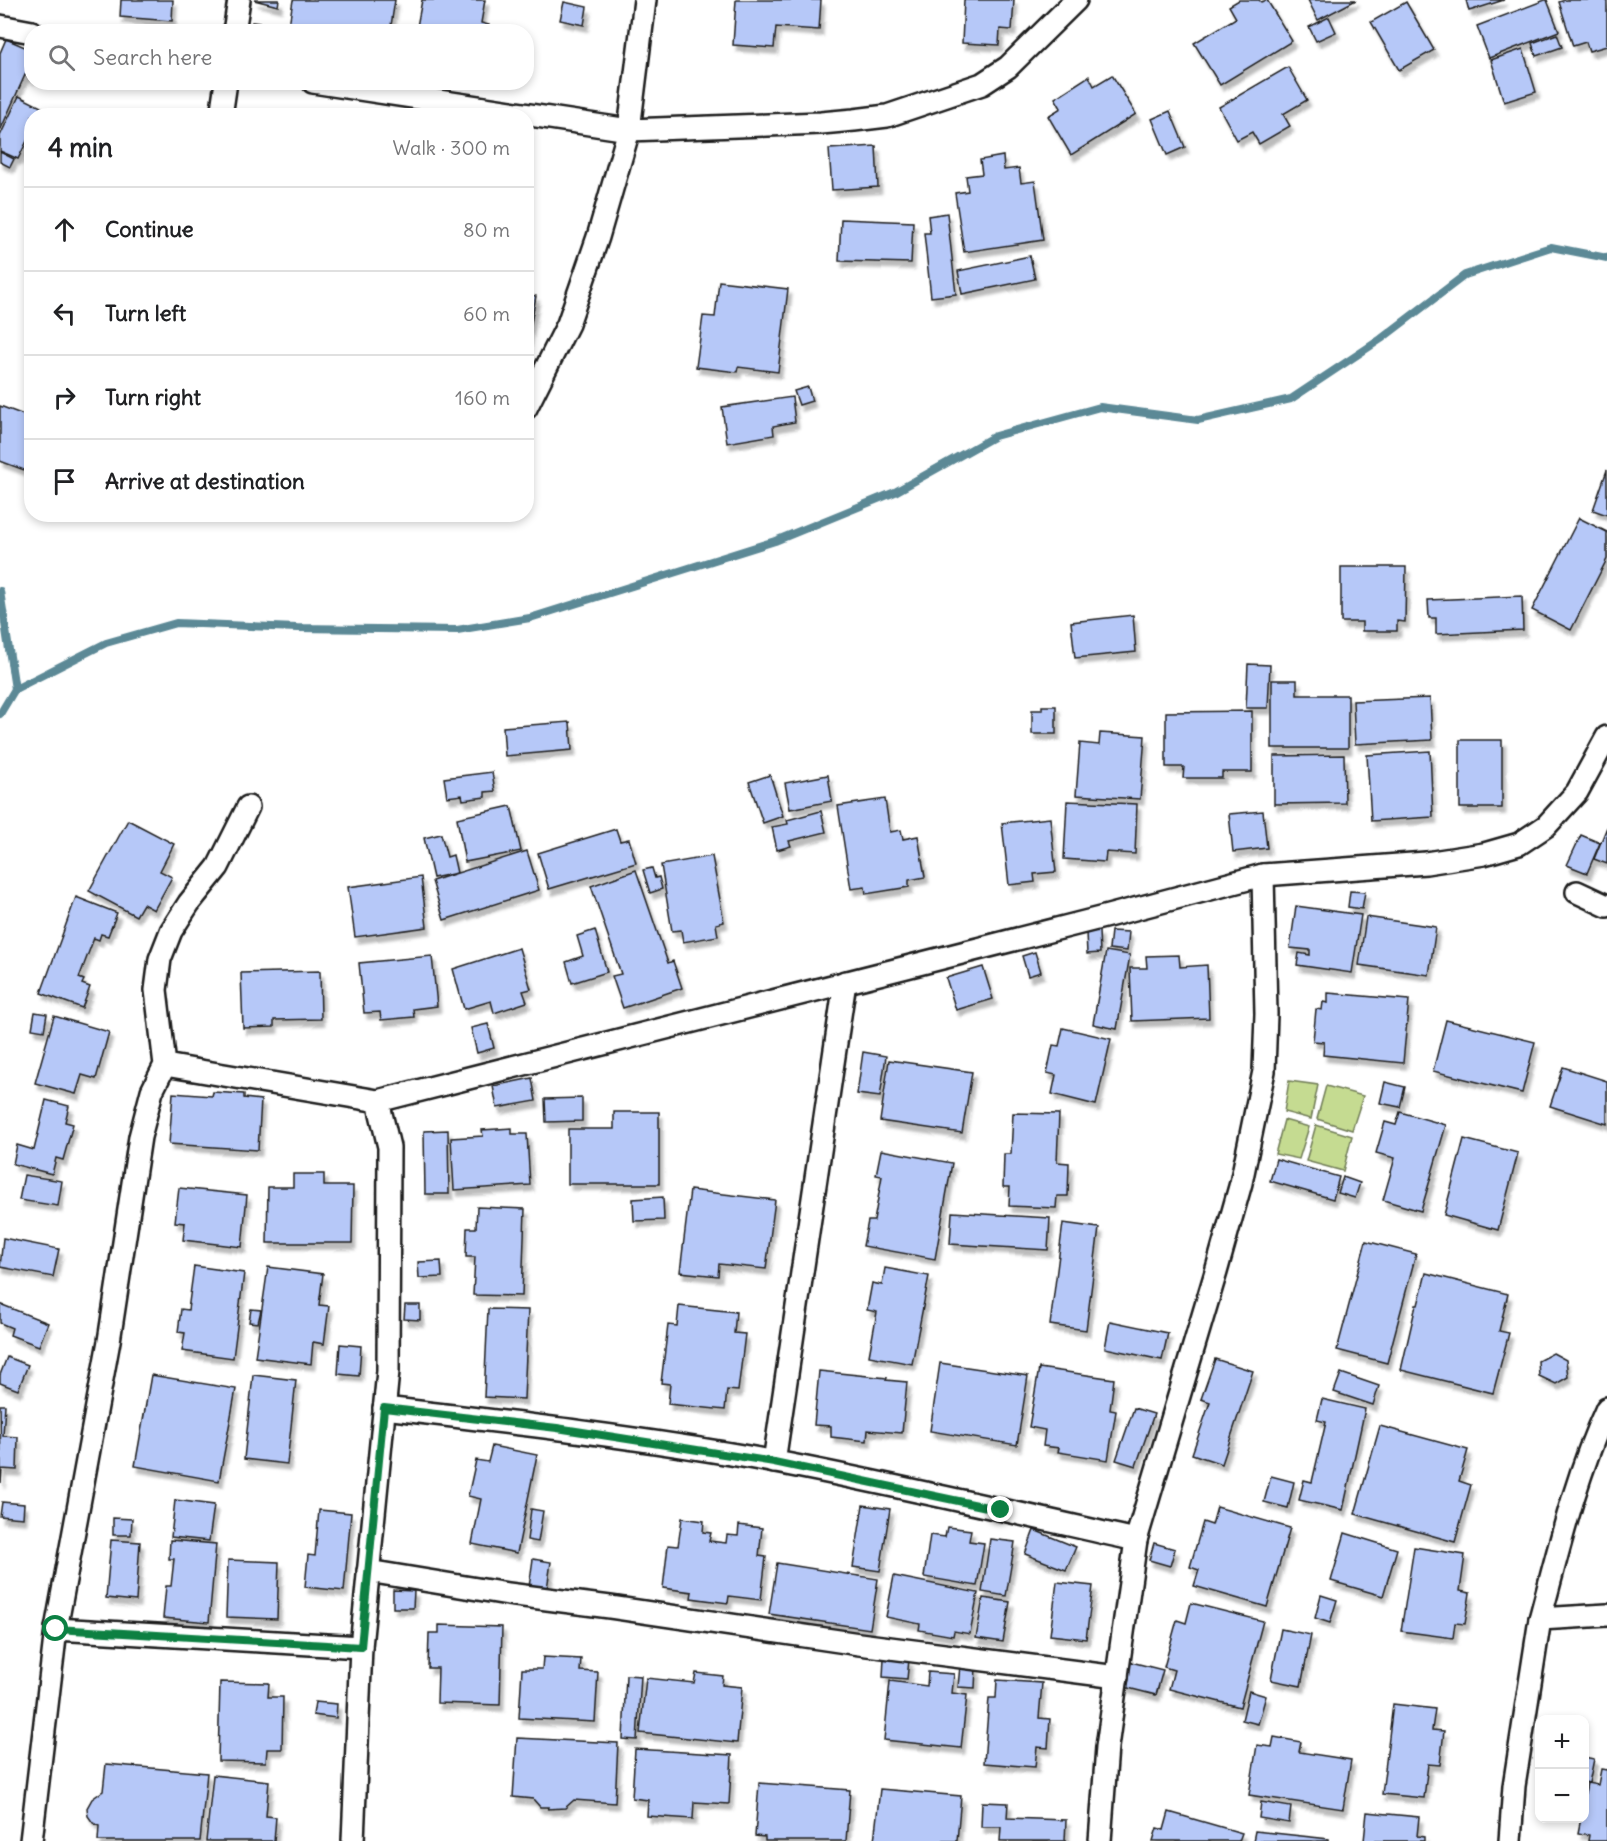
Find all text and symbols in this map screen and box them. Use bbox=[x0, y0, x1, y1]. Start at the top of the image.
search box bbox=[24, 24, 534, 90]
icon: search bbox=[45, 41, 78, 74]
text: Search here bbox=[93, 43, 212, 71]
text: 4 min bbox=[48, 131, 113, 164]
text: Walk · 300 m bbox=[392, 135, 510, 160]
icon: ahead bbox=[48, 213, 81, 246]
text: Continue bbox=[105, 215, 194, 243]
text: 80 m bbox=[463, 217, 510, 242]
icon: left bbox=[48, 297, 81, 330]
text: Turn left bbox=[105, 299, 186, 327]
text: 60 m bbox=[463, 301, 510, 326]
icon: right bbox=[48, 381, 81, 414]
text: Turn right bbox=[105, 383, 201, 411]
text: 160 m bbox=[455, 385, 510, 410]
icon: arrive bbox=[48, 465, 81, 498]
text: Arrive at destination bbox=[105, 467, 305, 495]
route end bbox=[987, 1496, 1013, 1522]
route start bbox=[42, 1615, 68, 1641]
map controls bbox=[1535, 1715, 1589, 1823]
button: + bbox=[1535, 1715, 1589, 1769]
button: − bbox=[1535, 1769, 1589, 1823]

